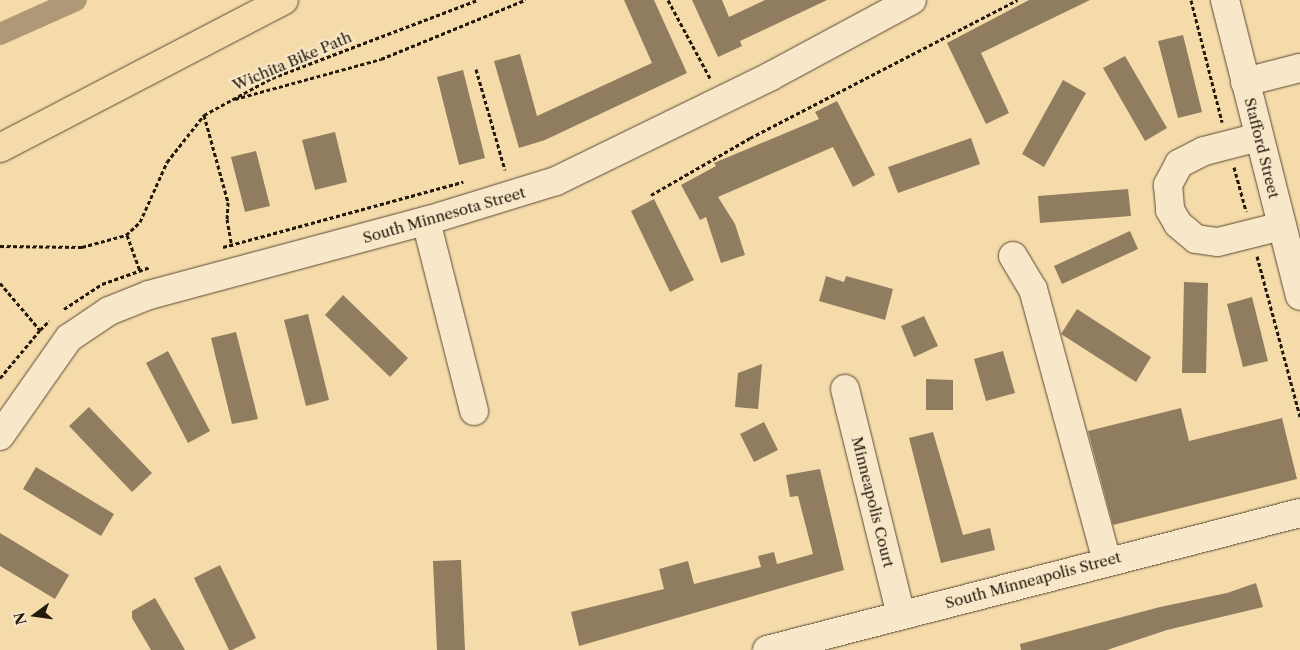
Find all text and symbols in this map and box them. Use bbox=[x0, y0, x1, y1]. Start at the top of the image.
street label: Wichita Bike Path bbox=[230, 28, 354, 94]
street label: Stafford Street bbox=[1241, 96, 1283, 200]
street label: South Minnesota Street bbox=[361, 183, 527, 247]
street label: Minneapolis Court bbox=[848, 435, 898, 569]
street label: South Minneapolis Street bbox=[943, 548, 1123, 612]
north arrow bbox=[10, 590, 60, 640]
text: N bbox=[10, 611, 31, 627]

